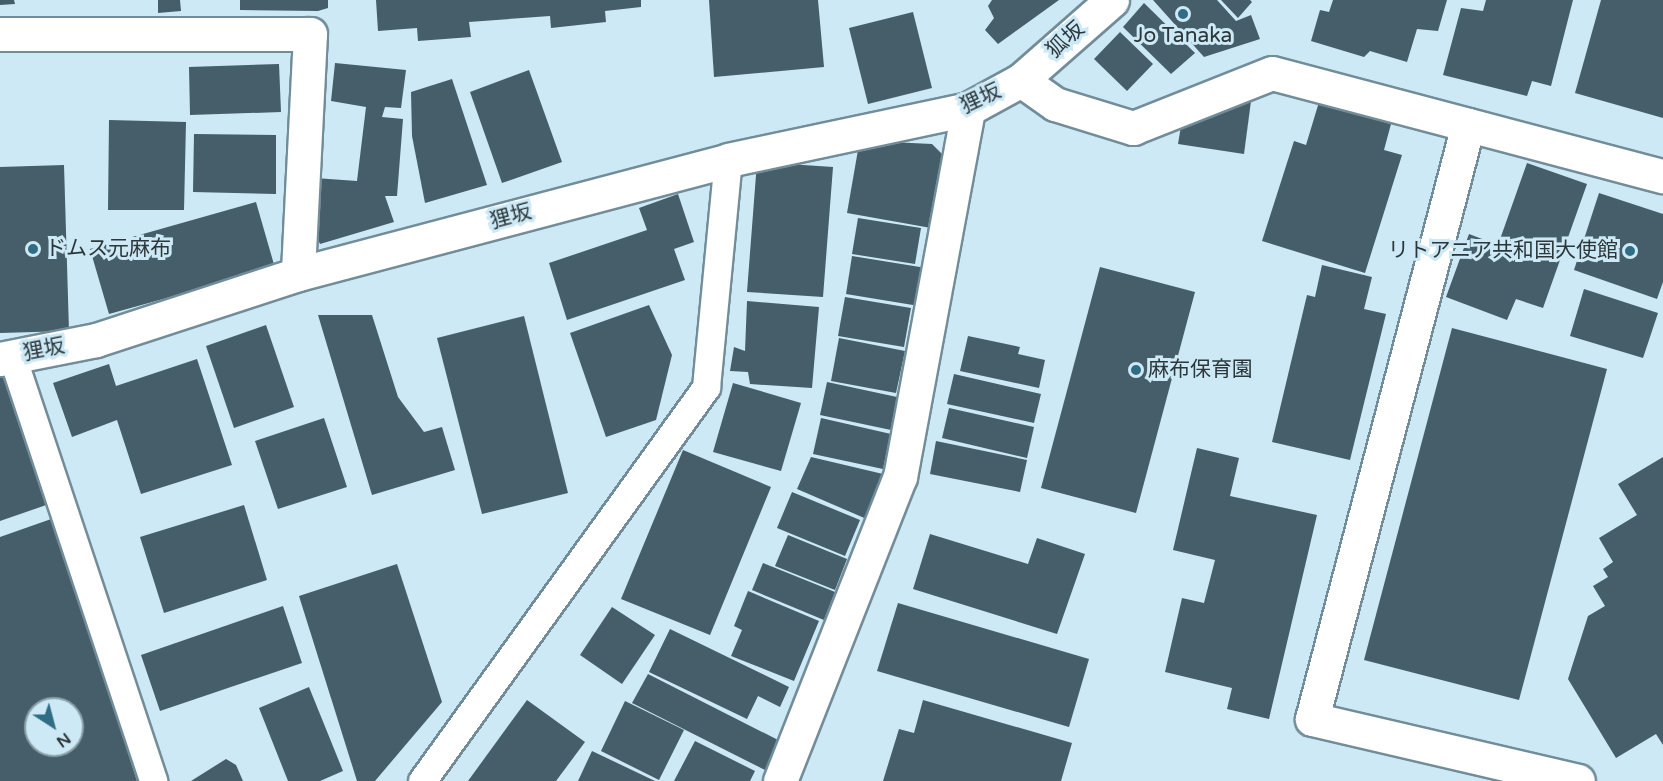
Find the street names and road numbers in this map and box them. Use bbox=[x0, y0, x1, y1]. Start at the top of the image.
street label: 狐坂 bbox=[1042, 17, 1090, 63]
street label: 狸坂 bbox=[957, 79, 1005, 119]
street label: 狸坂 bbox=[487, 199, 535, 235]
street label: 狸坂 bbox=[21, 334, 67, 366]

